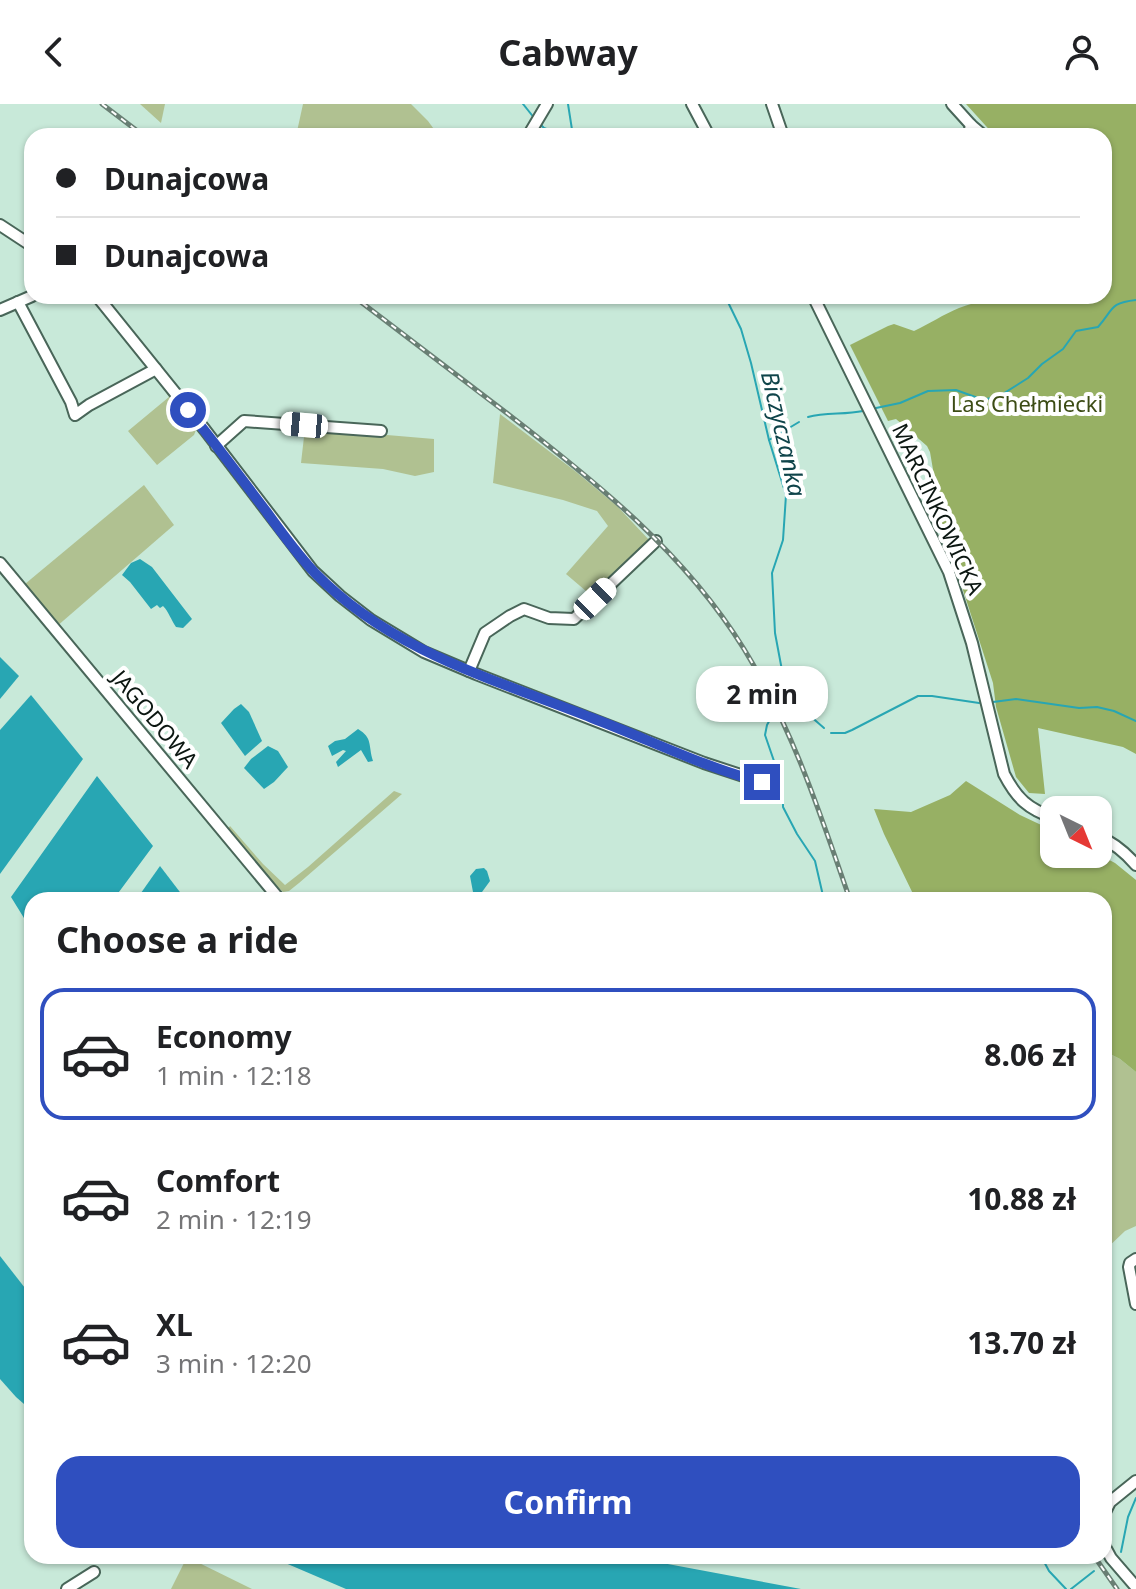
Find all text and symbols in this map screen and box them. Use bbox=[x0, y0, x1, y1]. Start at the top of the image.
text: Cabway bbox=[498, 28, 638, 77]
icon: back bbox=[32, 30, 76, 74]
icon: person bbox=[1060, 30, 1104, 74]
text: Dunajcowa bbox=[104, 158, 269, 199]
text: Dunajcowa bbox=[104, 235, 269, 276]
water label: Biczyczanka bbox=[754, 368, 815, 500]
park label: Las Chełmiecki bbox=[951, 388, 1103, 418]
route start bbox=[170, 392, 206, 428]
car bbox=[279, 411, 329, 439]
street label: MARCINKOWICKA bbox=[886, 418, 992, 600]
car bbox=[569, 574, 621, 624]
street label: JAGODOWA bbox=[105, 661, 206, 774]
callout: 2 min bbox=[696, 666, 828, 722]
text: 2 min bbox=[726, 676, 798, 712]
route end bbox=[744, 764, 780, 800]
north arrow bbox=[1040, 796, 1112, 868]
map controls bbox=[1040, 796, 1112, 868]
text: Choose a ride bbox=[56, 915, 298, 964]
text: Economy bbox=[156, 1016, 292, 1057]
icon: car bbox=[60, 1018, 132, 1090]
text: 8.06 zł bbox=[984, 1034, 1076, 1075]
text: 1 min · 12:18 bbox=[156, 1057, 312, 1093]
text: Comfort bbox=[156, 1160, 280, 1201]
icon: car bbox=[60, 1162, 132, 1234]
text: 10.88 zł bbox=[967, 1178, 1076, 1219]
text: 2 min · 12:19 bbox=[156, 1201, 312, 1237]
text: XL bbox=[156, 1304, 193, 1345]
icon: car bbox=[60, 1306, 132, 1378]
text: 13.70 zł bbox=[967, 1322, 1076, 1363]
text: 3 min · 12:20 bbox=[156, 1345, 312, 1381]
button: Confirm bbox=[56, 1456, 1080, 1548]

